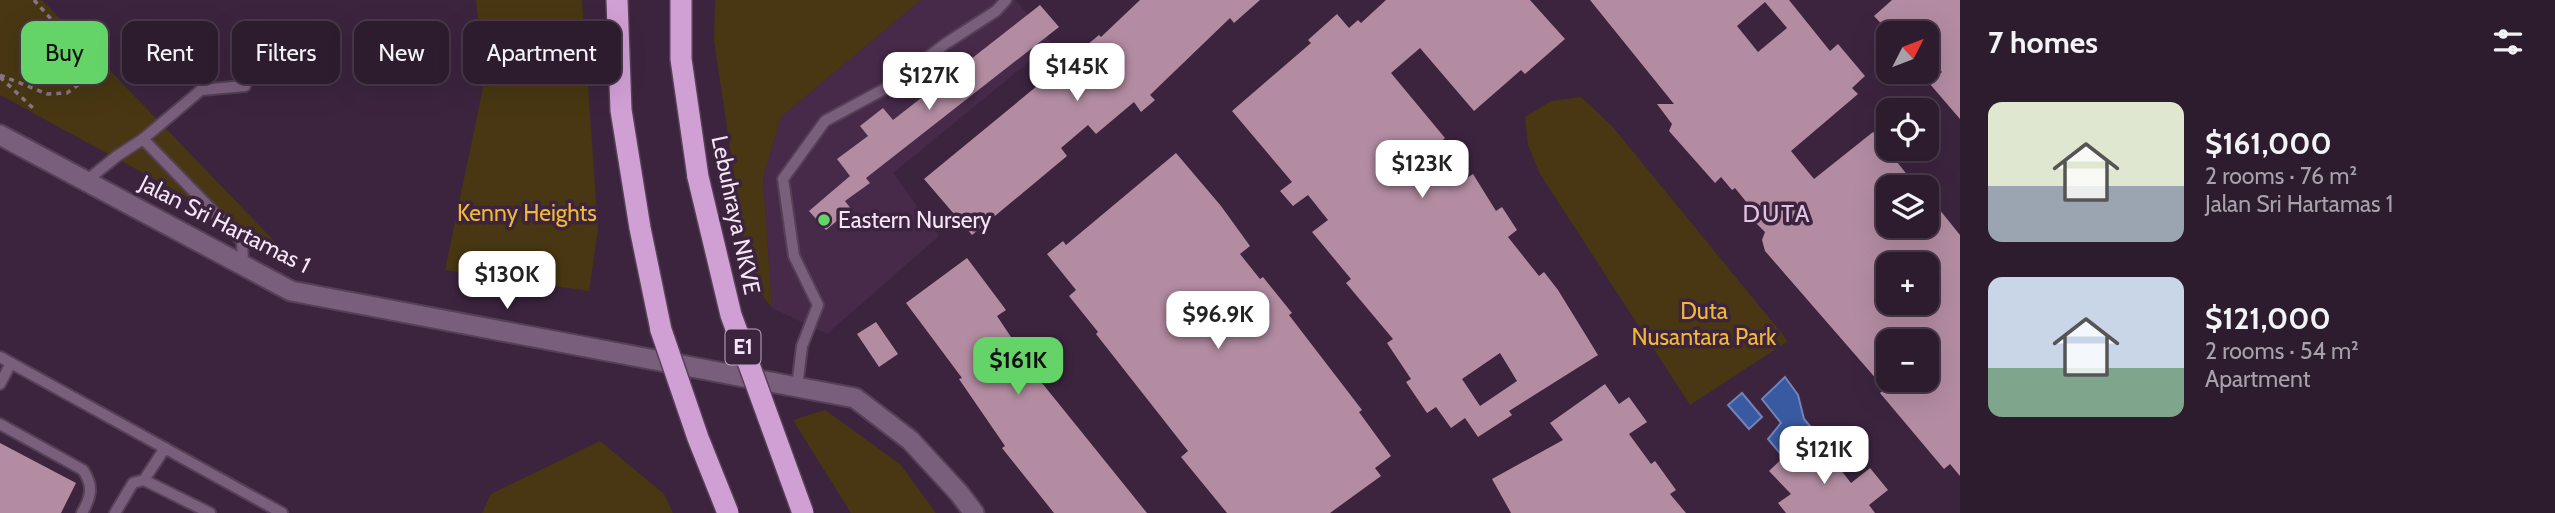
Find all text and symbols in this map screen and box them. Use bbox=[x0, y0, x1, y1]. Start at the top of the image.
chip: Buy bbox=[21, 21, 108, 84]
chip: Rent bbox=[122, 21, 218, 84]
chip: Filters bbox=[232, 21, 340, 84]
chip: New bbox=[354, 21, 449, 84]
chip: Apartment bbox=[463, 21, 621, 84]
north arrow bbox=[1876, 21, 1939, 84]
map controls bbox=[1876, 21, 1939, 392]
icon: filters bbox=[2489, 23, 2527, 61]
text: 7 homes bbox=[1988, 24, 2098, 61]
pin: $145K bbox=[1028, 43, 1126, 103]
pin: $127K bbox=[880, 52, 978, 112]
text: $145K bbox=[1046, 52, 1108, 80]
text: $127K bbox=[899, 61, 959, 89]
button: locate bbox=[1876, 98, 1939, 161]
text: $161,000 bbox=[2205, 125, 2332, 162]
icon: home bbox=[2044, 130, 2128, 214]
street label: Lebuhraya NKVE bbox=[705, 133, 767, 297]
pin: $123K bbox=[1373, 140, 1471, 200]
text: $123K bbox=[1392, 149, 1452, 177]
text: 2 rooms · 76 m² bbox=[2205, 162, 2357, 190]
street label: Jalan Sri Hartamas 1 bbox=[134, 168, 315, 279]
button: layers bbox=[1876, 175, 1939, 238]
text: Jalan Sri Hartamas 1 bbox=[2205, 190, 2393, 218]
park label: Kenny Heights bbox=[457, 199, 597, 227]
district label: DUTA bbox=[1742, 199, 1812, 228]
place label: Eastern Nursery bbox=[838, 206, 992, 234]
marker: Eastern Nursery bbox=[816, 212, 832, 228]
pin: $130K bbox=[458, 252, 556, 311]
button: + bbox=[1876, 252, 1939, 315]
text: $130K bbox=[475, 260, 539, 288]
pin: $96.9K bbox=[1161, 292, 1275, 351]
park label: Duta Nusantara Park bbox=[1632, 297, 1777, 351]
text: $96.9K bbox=[1182, 300, 1254, 328]
text: $121,000 bbox=[2205, 300, 2331, 337]
icon: home bbox=[2044, 305, 2128, 389]
button: − bbox=[1876, 329, 1939, 392]
road number: E1 bbox=[726, 330, 760, 364]
text: 2 rooms · 54 m² bbox=[2205, 337, 2359, 365]
pin: $161K bbox=[969, 338, 1067, 397]
text: $161K bbox=[989, 346, 1047, 374]
text: Apartment bbox=[2205, 365, 2310, 393]
pin: $121K bbox=[1775, 426, 1873, 486]
text: $121K bbox=[1796, 435, 1852, 463]

